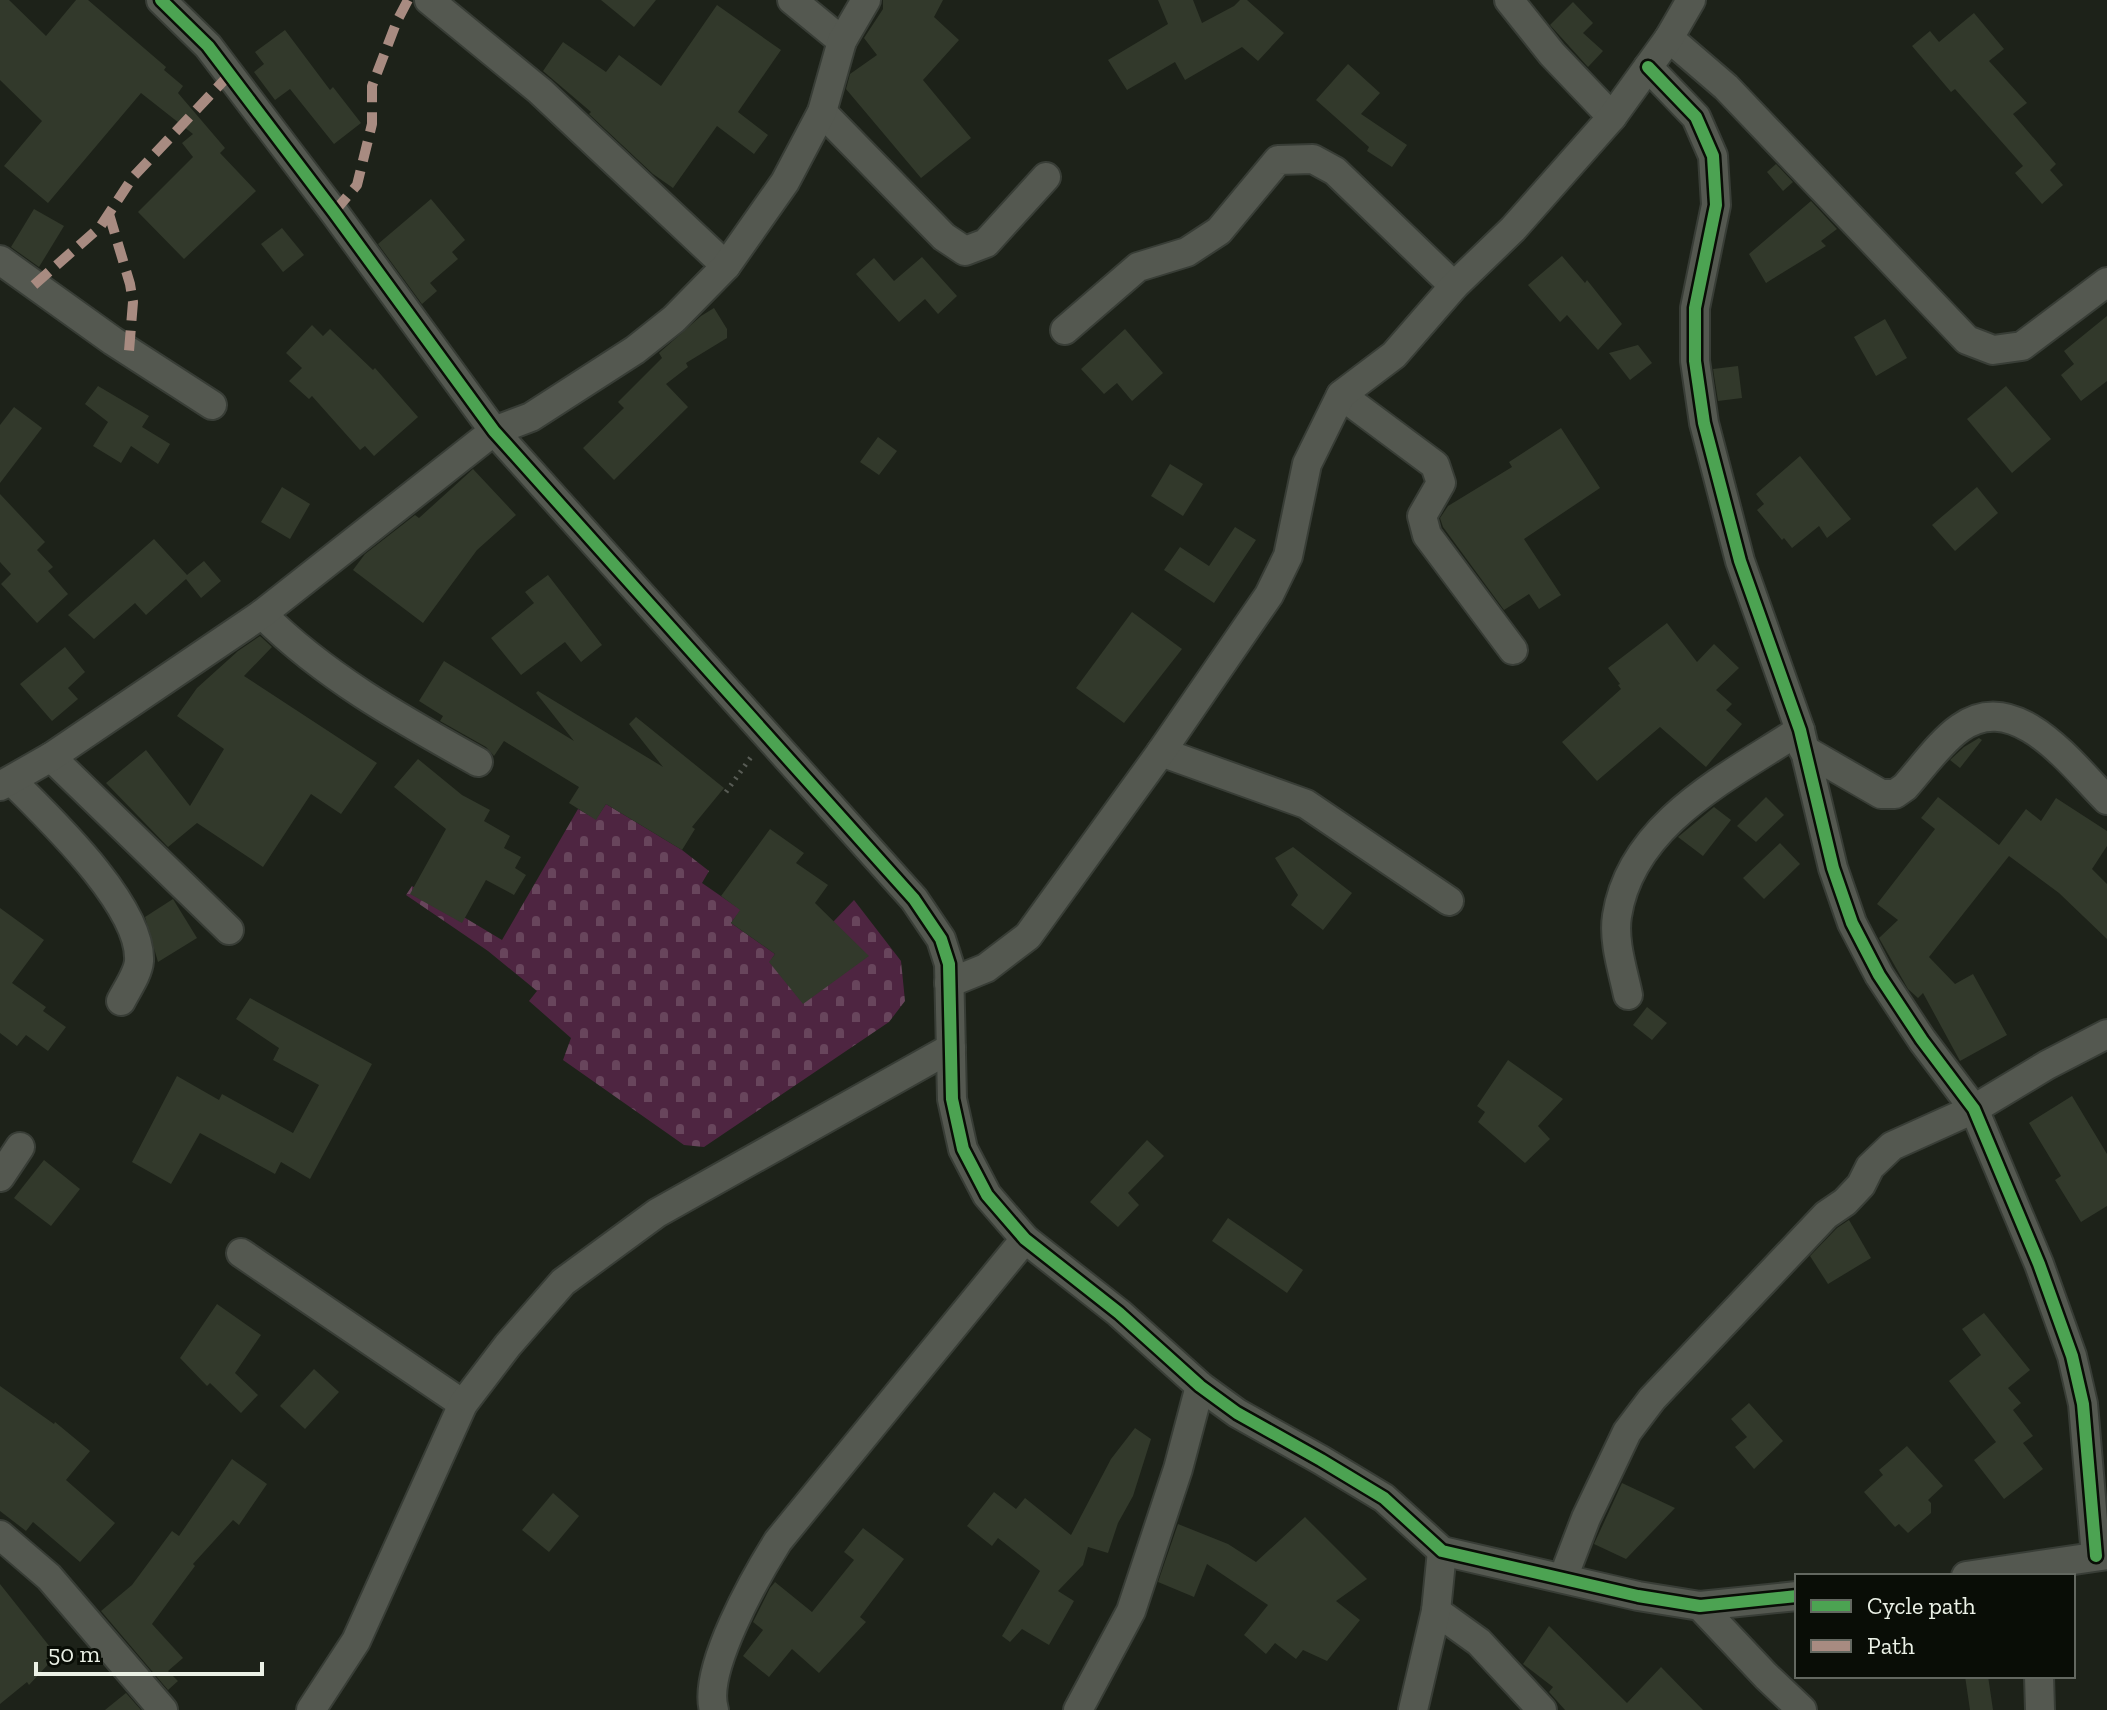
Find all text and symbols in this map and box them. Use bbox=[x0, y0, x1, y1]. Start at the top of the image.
legend bbox=[1795, 1574, 2075, 1678]
text: Cycle path bbox=[1867, 1591, 1976, 1620]
scale bar bbox=[36, 1626, 262, 1676]
text: Path bbox=[1867, 1631, 1915, 1660]
text: 50 m bbox=[48, 1639, 101, 1668]

